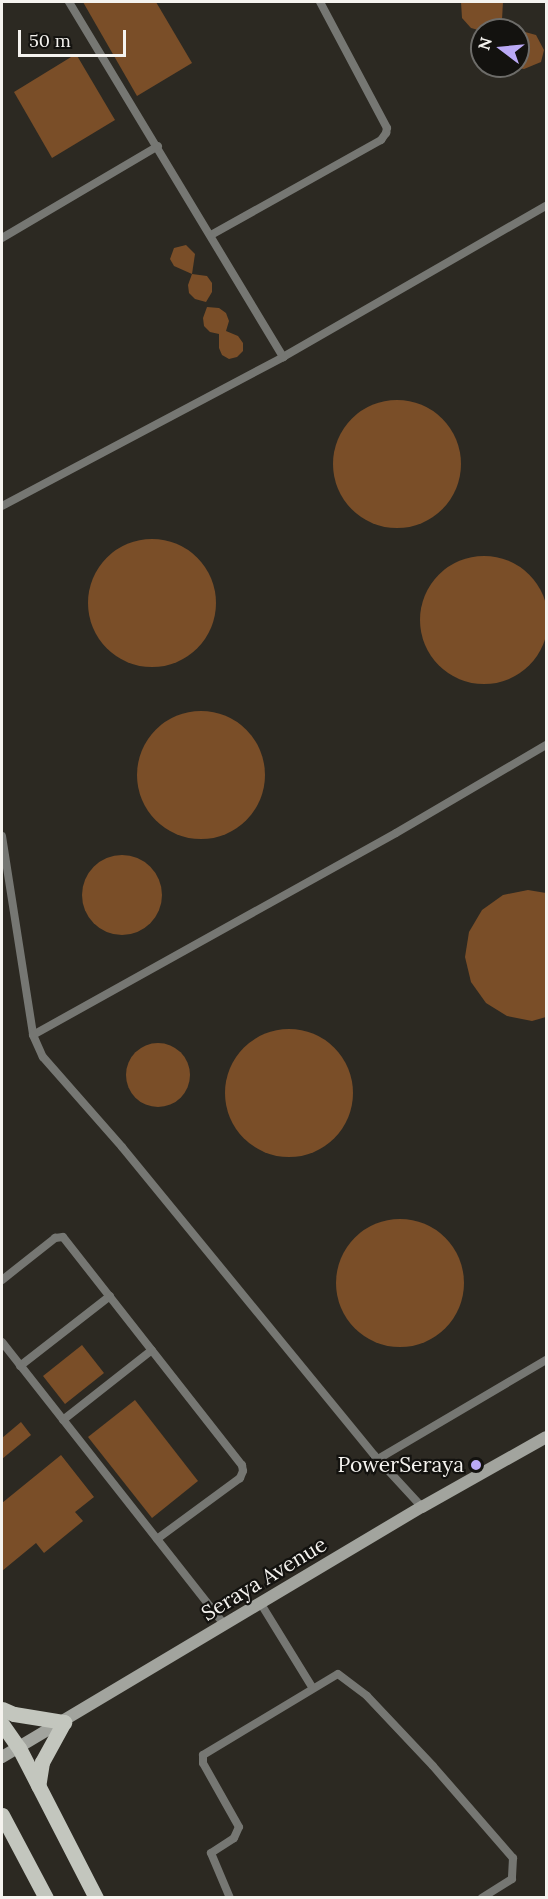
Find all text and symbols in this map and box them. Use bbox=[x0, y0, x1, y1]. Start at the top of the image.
scale bar bbox=[21, 18, 129, 56]
north arrow bbox=[470, 18, 530, 78]
text: 50 m bbox=[29, 29, 71, 52]
text: N bbox=[473, 35, 496, 52]
place label: PowerSeraya bbox=[338, 1452, 464, 1478]
marker: PowerSeraya bbox=[469, 1458, 483, 1472]
street label: Seraya Avenue bbox=[197, 1532, 331, 1626]

